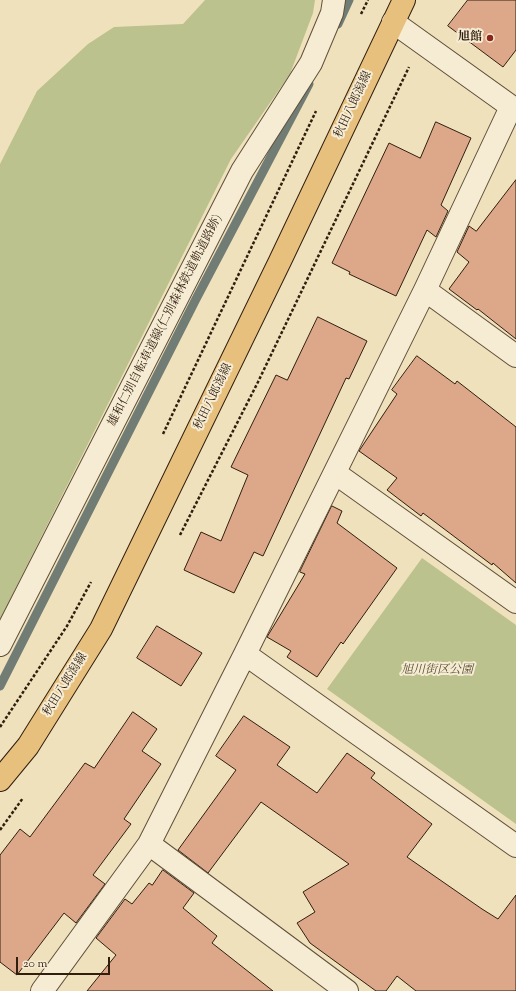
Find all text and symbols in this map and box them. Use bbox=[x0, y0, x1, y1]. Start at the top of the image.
place label: 旭館 bbox=[458, 31, 482, 45]
marker: 旭館 bbox=[485, 33, 495, 43]
street label: 秋田八郎潟線 bbox=[332, 69, 376, 141]
street label: 雄和仁別自転車道線(仁別森林鉄道軌道路跡) bbox=[106, 213, 226, 429]
street label: 秋田八郎潟線 bbox=[192, 361, 236, 433]
street label: 秋田八郎潟線 bbox=[41, 651, 91, 719]
park label: 旭川街区公園 bbox=[401, 664, 473, 678]
scale bar bbox=[18, 949, 112, 975]
text: 20 m bbox=[23, 955, 47, 973]

